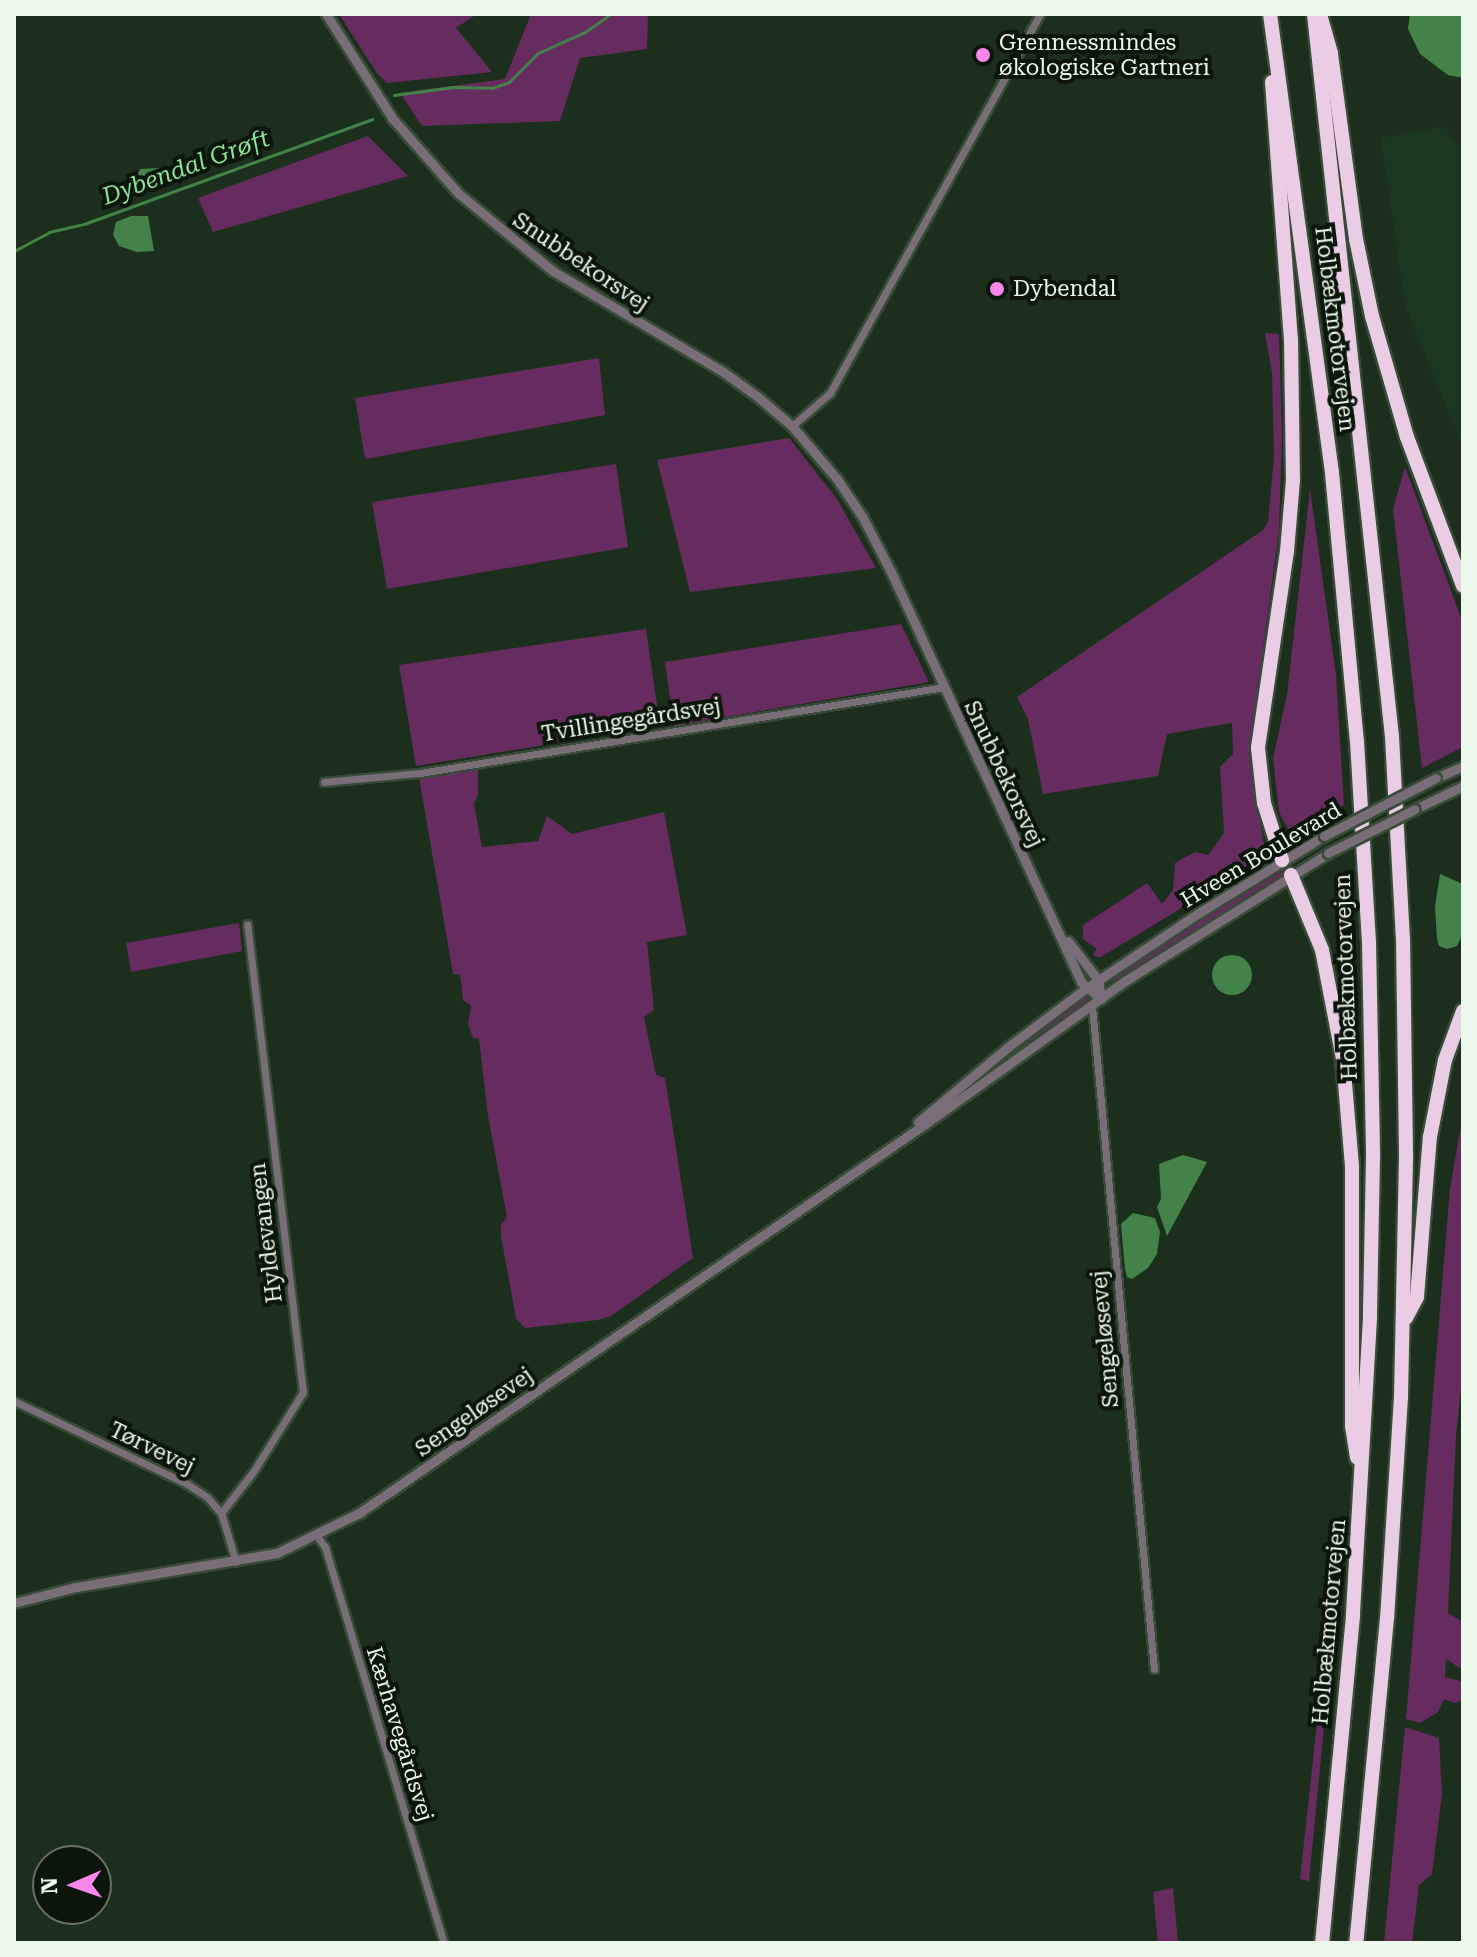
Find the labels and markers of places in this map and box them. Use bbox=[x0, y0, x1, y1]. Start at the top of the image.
place label: Grennessmindes økologiske Gartneri bbox=[999, 29, 1210, 80]
marker: Grennessmindes økologiske Gartneri bbox=[974, 46, 992, 64]
place label: Dybendal bbox=[1013, 276, 1116, 302]
marker: Dybendal bbox=[988, 280, 1006, 298]

